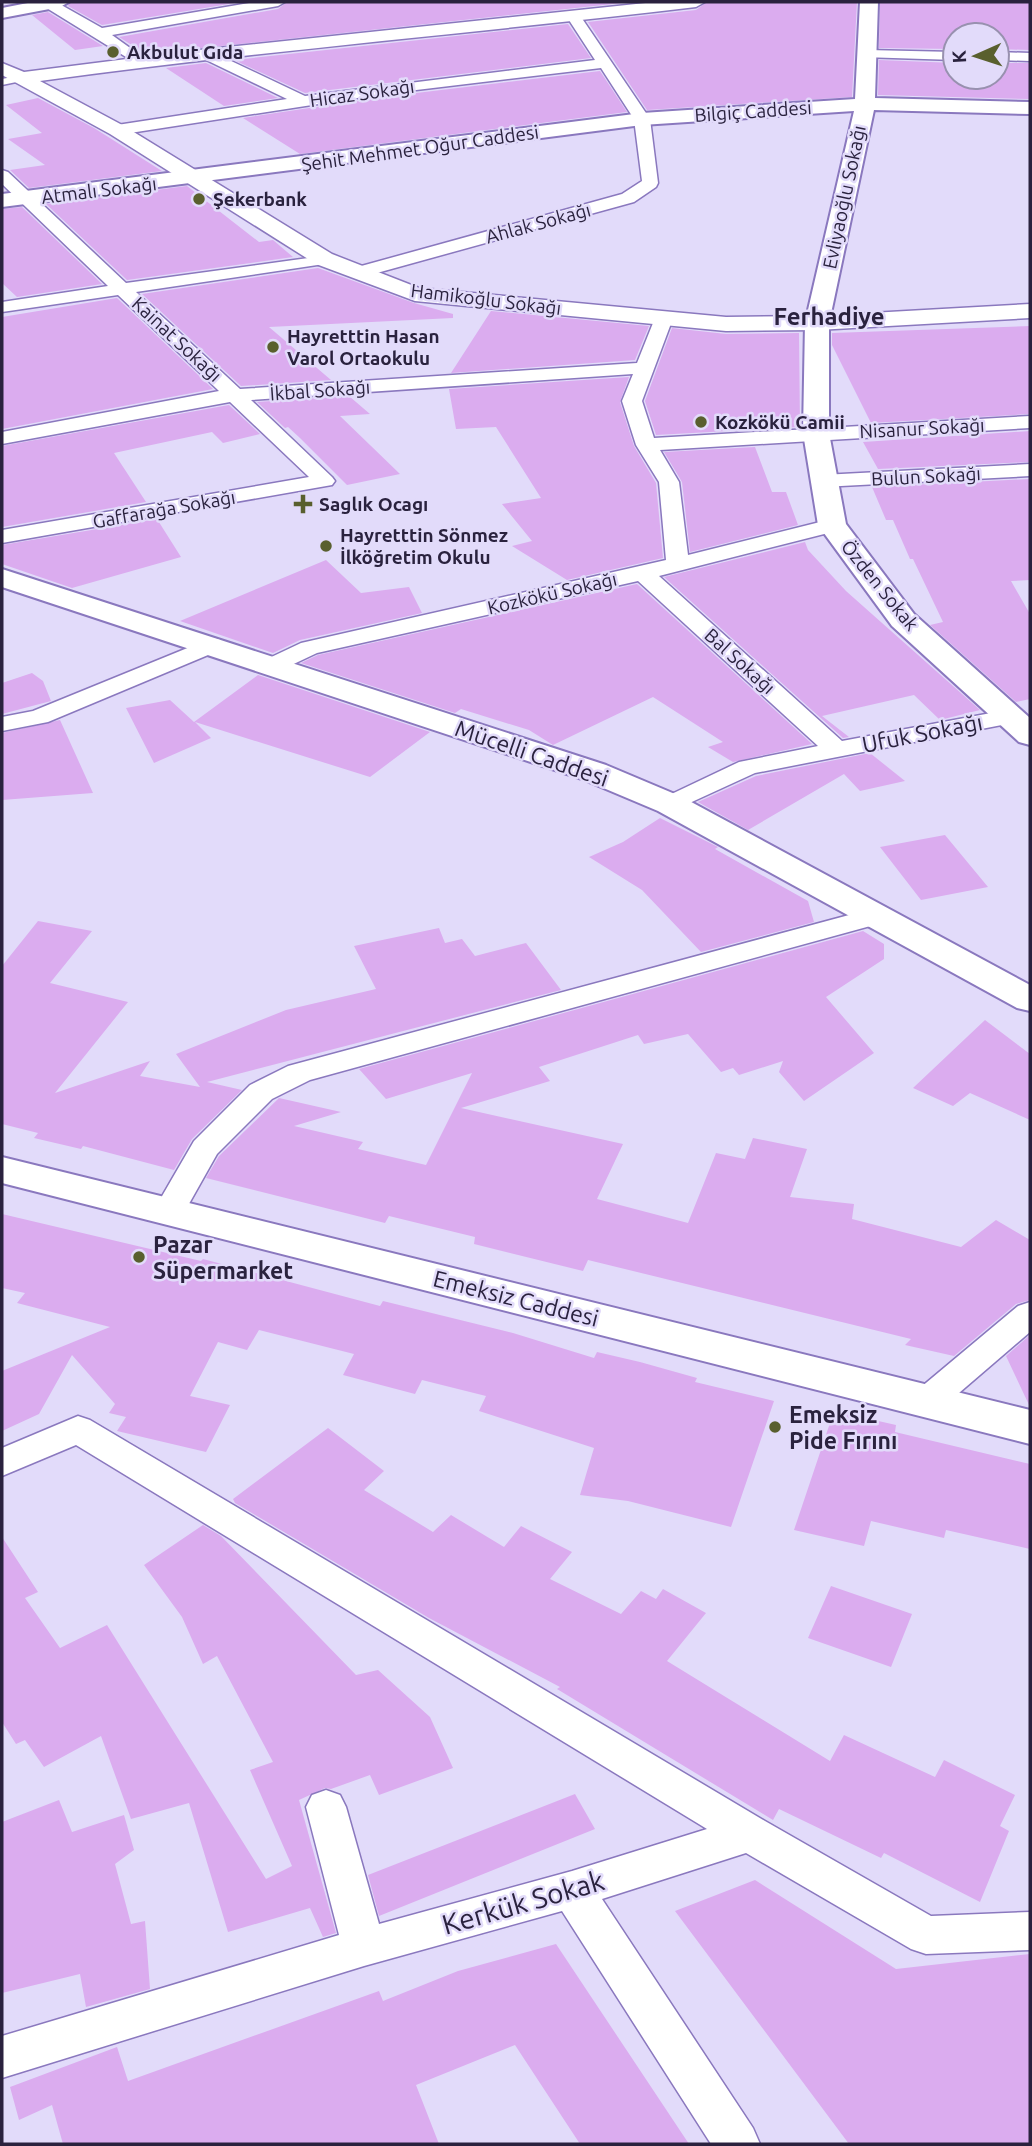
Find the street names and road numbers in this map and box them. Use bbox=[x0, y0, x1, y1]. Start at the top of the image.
street label: Hicaz Sokağı bbox=[308, 75, 416, 111]
street label: Bilgiç Caddesi bbox=[694, 96, 812, 126]
street label: Şehit Mehmet Oğur Caddesi bbox=[300, 120, 540, 176]
street label: Evliyaoğlu Sokağı bbox=[818, 123, 870, 271]
street label: Atmalı Sokağı bbox=[40, 172, 158, 208]
street label: Ahlak Sokağı bbox=[483, 198, 593, 248]
street label: Hamikoğlu Sokağı bbox=[410, 279, 562, 319]
street label: Kainat Sokağı bbox=[128, 292, 226, 386]
street label: İkbal Sokağı bbox=[269, 376, 371, 404]
street label: Nisanur Sokağı bbox=[859, 414, 985, 442]
street label: Bulun Sokağı bbox=[871, 462, 981, 490]
street label: Gaffarağa Sokağı bbox=[91, 486, 237, 532]
street label: Özden Sokak bbox=[837, 535, 923, 635]
street label: Kozkökü Sokağı bbox=[485, 567, 619, 619]
street label: Bal Sokağı bbox=[700, 624, 780, 698]
street label: Ufuk Sokağı bbox=[860, 709, 984, 757]
street label: Mücelli Caddesi bbox=[452, 715, 612, 791]
street label: Emeksiz Caddesi bbox=[431, 1265, 601, 1331]
street label: Kerkük Sokak bbox=[438, 1864, 608, 1940]

